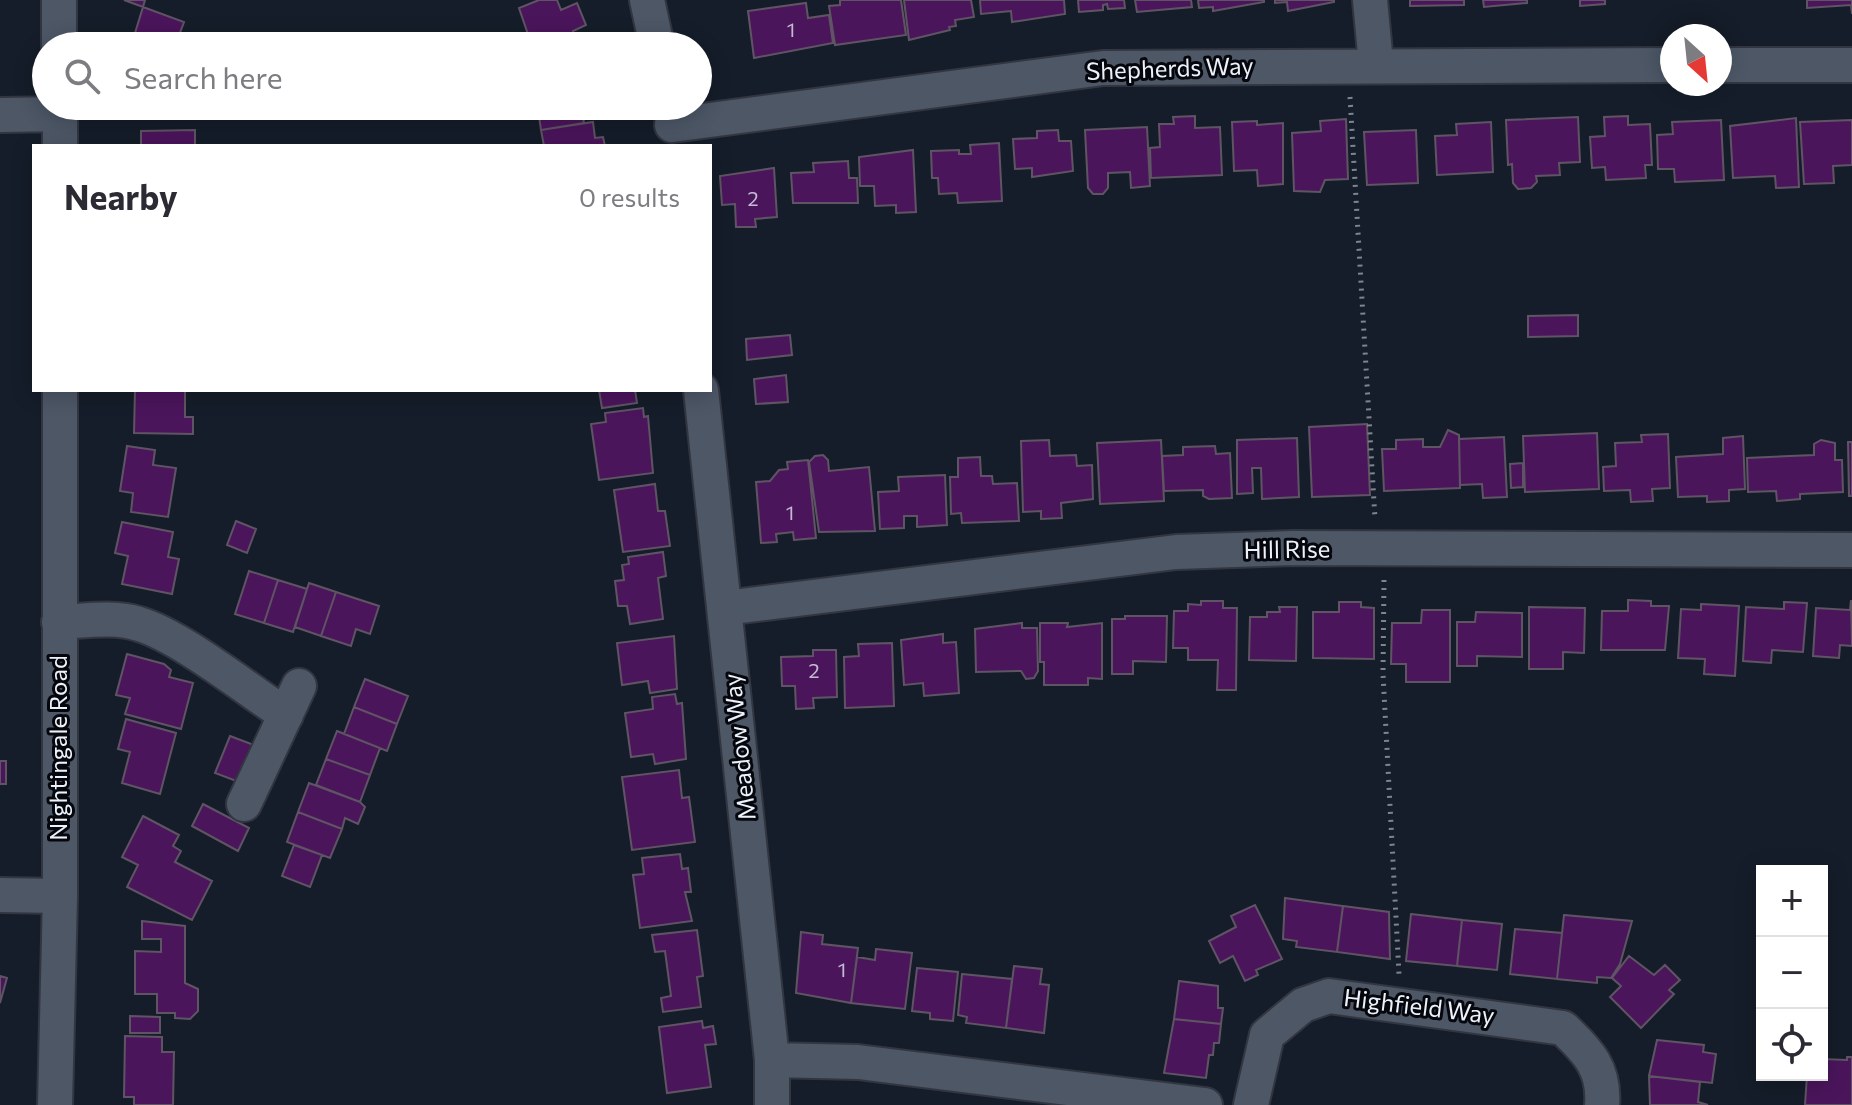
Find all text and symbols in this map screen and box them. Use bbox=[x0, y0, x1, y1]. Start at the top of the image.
house number: 1 bbox=[787, 17, 795, 41]
north arrow bbox=[1660, 24, 1732, 96]
search box bbox=[32, 32, 712, 120]
street label: Shepherds Way bbox=[1086, 50, 1254, 85]
icon: search bbox=[60, 54, 104, 98]
text: Search here bbox=[124, 58, 283, 95]
text: Nearby bbox=[64, 175, 178, 217]
text: 0 results bbox=[579, 181, 680, 212]
house number: 2 bbox=[747, 186, 759, 210]
house number: 1 bbox=[786, 500, 794, 524]
street label: Hill Rise bbox=[1243, 533, 1331, 564]
street label: Nightingale Road bbox=[43, 655, 72, 841]
house number: 2 bbox=[808, 658, 820, 682]
street label: Meadow Way bbox=[716, 672, 761, 822]
map controls bbox=[1756, 865, 1828, 1081]
button: + bbox=[1756, 865, 1828, 937]
button: − bbox=[1756, 937, 1828, 1009]
house number: 1 bbox=[838, 957, 846, 981]
street label: Highfield Way bbox=[1342, 982, 1496, 1029]
button: locate bbox=[1756, 1009, 1828, 1081]

